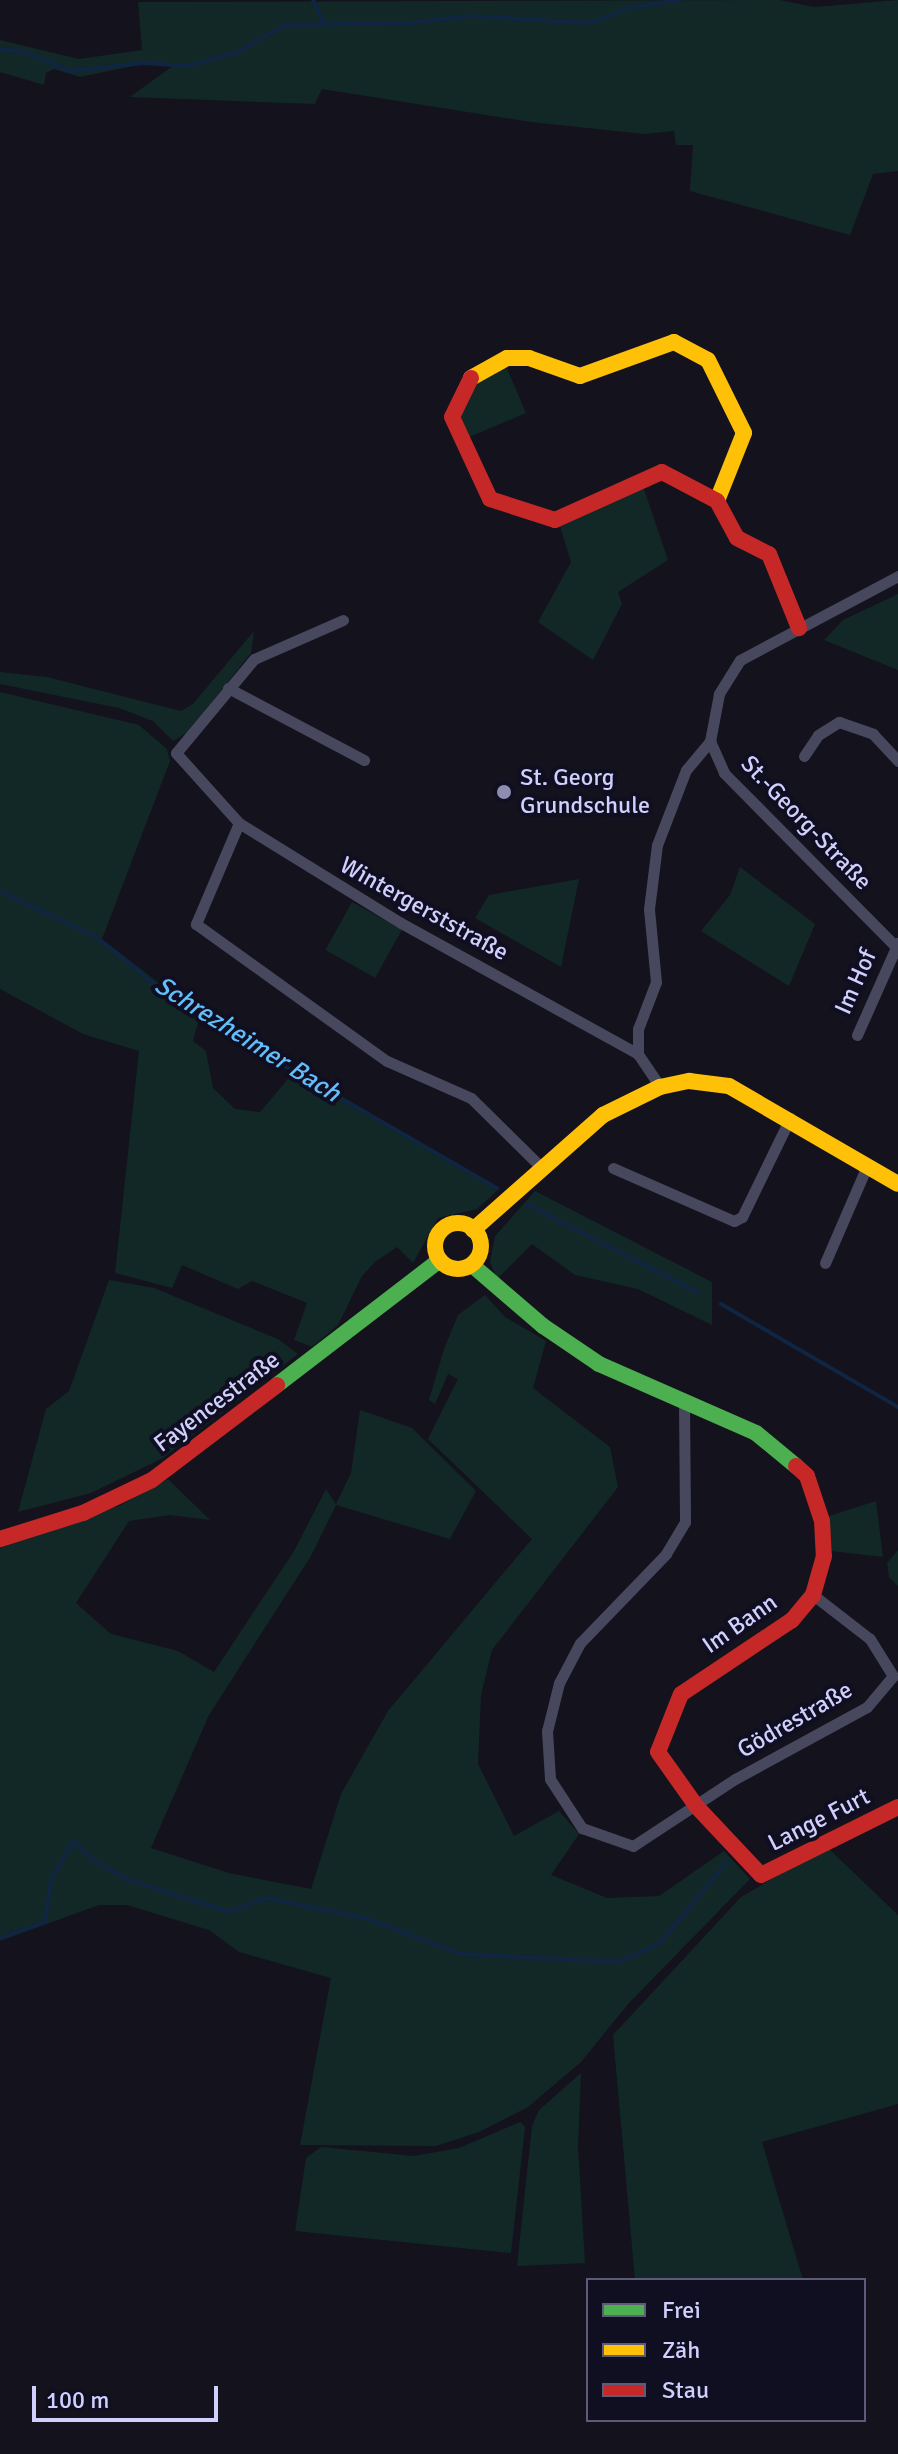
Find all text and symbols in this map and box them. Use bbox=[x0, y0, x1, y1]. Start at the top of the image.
street label: St.-Georg-Straße bbox=[735, 750, 877, 896]
place label: St. Georg Grundschule bbox=[520, 764, 650, 820]
marker: St. Georg Grundschule bbox=[495, 783, 513, 801]
street label: Wintergerststraße bbox=[335, 851, 513, 967]
street label: Im Hof bbox=[829, 945, 883, 1019]
water label: Schrezheimer Bach bbox=[148, 970, 346, 1110]
street label: Fayencestraße bbox=[149, 1345, 285, 1459]
street label: Im Bann bbox=[697, 1588, 783, 1660]
street label: Gödrestraße bbox=[732, 1676, 858, 1764]
street label: Lange Furt bbox=[763, 1782, 875, 1858]
legend bbox=[586, 2278, 866, 2422]
text: Frei bbox=[662, 2295, 701, 2325]
text: Zäh bbox=[662, 2335, 700, 2365]
scale bar bbox=[36, 2370, 222, 2420]
text: Stau bbox=[662, 2375, 709, 2405]
text: 100 m bbox=[46, 2385, 109, 2415]

